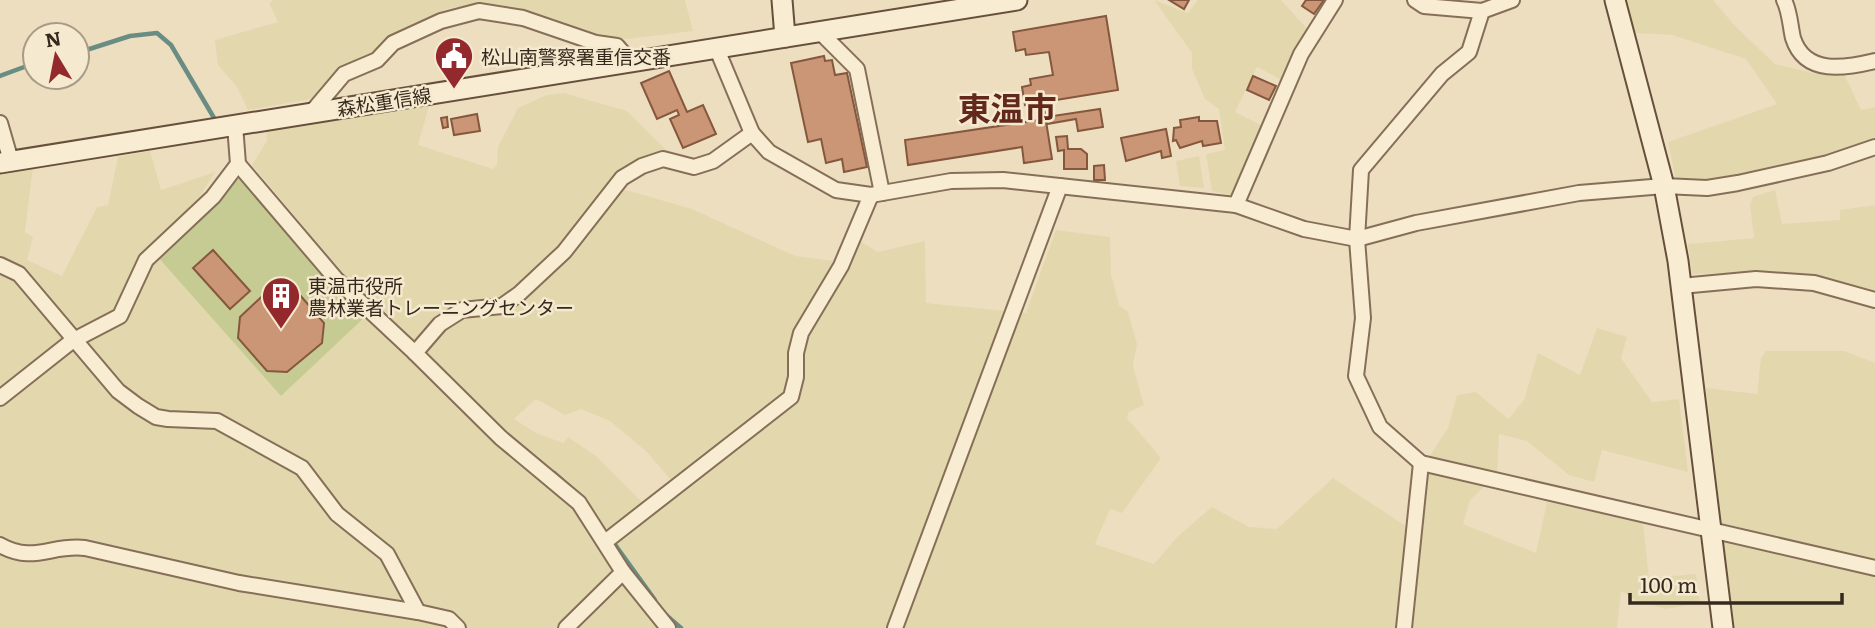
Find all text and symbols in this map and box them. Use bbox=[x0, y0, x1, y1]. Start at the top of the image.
north arrow bbox=[21, 21, 91, 91]
text: N bbox=[43, 23, 63, 53]
public building icon: 松山南警察署重信交番 bbox=[433, 35, 475, 90]
place label: 松山南警察署重信交番 bbox=[481, 42, 671, 70]
street label: 森松重信線 bbox=[335, 80, 433, 122]
district label: 東温市 bbox=[958, 82, 1057, 131]
place label: 東温市役所 農林業者トレーニングセンター bbox=[308, 271, 574, 321]
building icon: 東温市役所 農林業者トレーニングセンター bbox=[260, 275, 302, 330]
scale bar bbox=[1630, 562, 1842, 606]
text: 100 m bbox=[1640, 568, 1697, 599]

